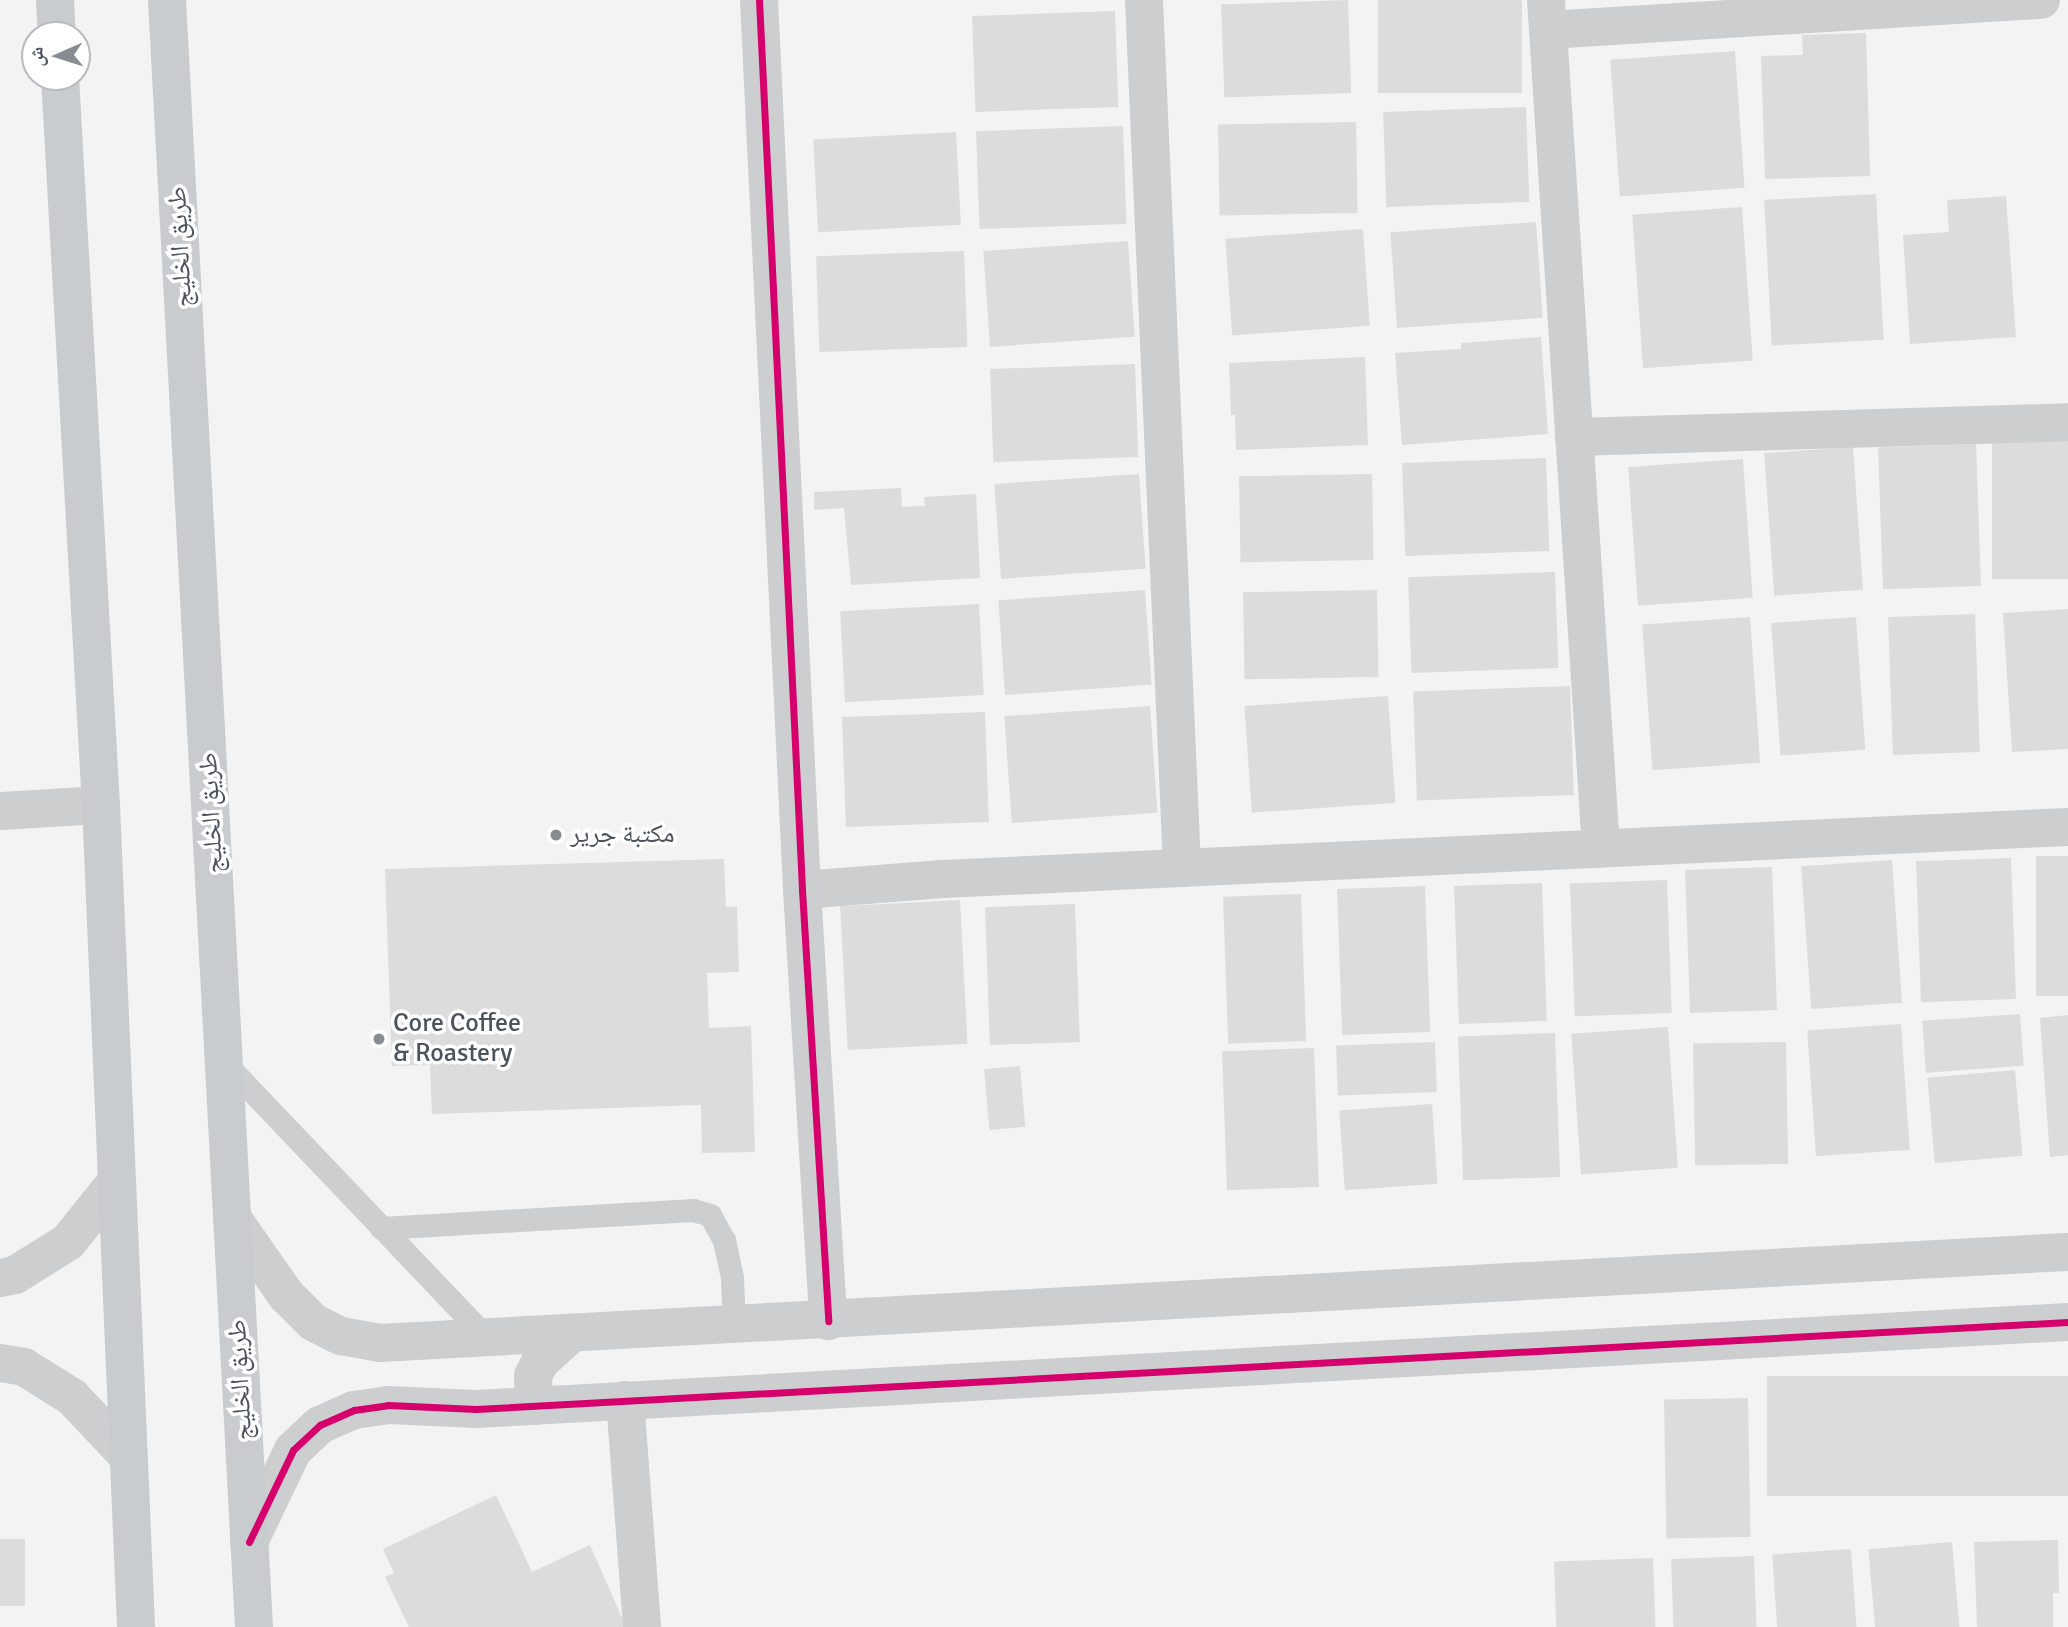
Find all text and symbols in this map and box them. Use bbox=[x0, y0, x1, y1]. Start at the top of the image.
north arrow bbox=[21, 21, 91, 91]
text: ش bbox=[25, 46, 50, 68]
street label: طريق الخليج bbox=[162, 186, 200, 308]
street label: طريق الخليج bbox=[193, 752, 231, 874]
place label: مكتبة جرير bbox=[570, 819, 675, 851]
marker: مكتبة جرير bbox=[548, 827, 564, 843]
place label: Core Coffee & Roastery bbox=[393, 1008, 521, 1070]
marker: Core Coffee & Roastery bbox=[371, 1031, 387, 1047]
street label: طريق الخليج bbox=[222, 1319, 260, 1441]

